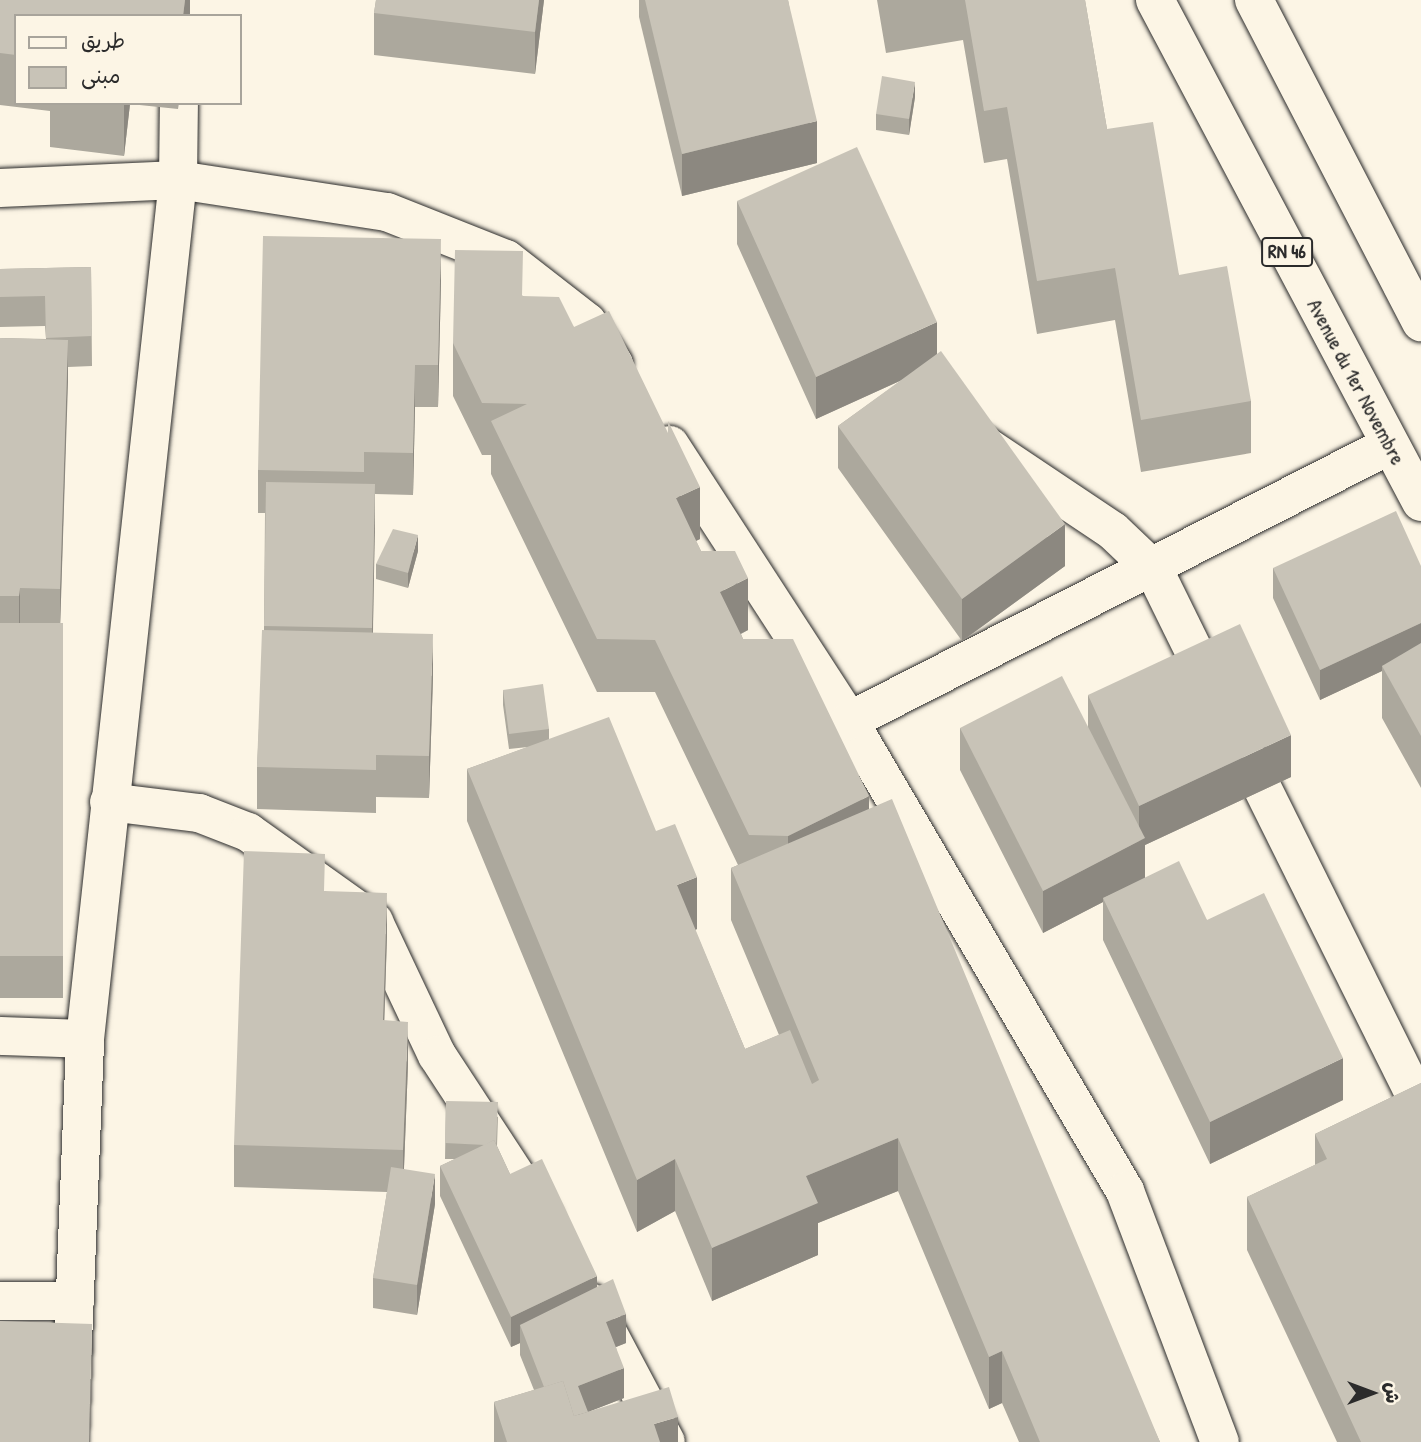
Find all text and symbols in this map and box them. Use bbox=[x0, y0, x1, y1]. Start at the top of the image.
legend bbox=[14, 14, 242, 105]
text: طريق bbox=[81, 26, 125, 55]
text: مبنى bbox=[81, 61, 120, 90]
road number: RN 46 bbox=[1261, 236, 1313, 268]
street label: Avenue du 1er Novembre bbox=[1302, 295, 1410, 469]
north arrow bbox=[1337, 1358, 1407, 1428]
text: ش bbox=[1380, 1383, 1406, 1403]

